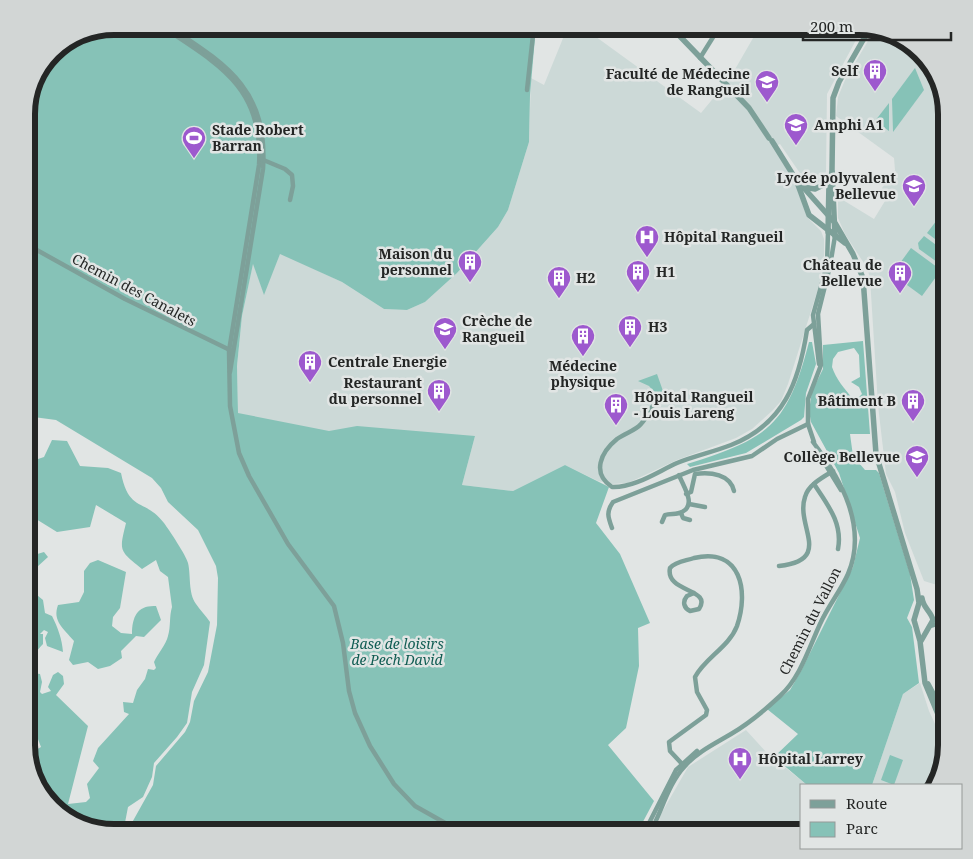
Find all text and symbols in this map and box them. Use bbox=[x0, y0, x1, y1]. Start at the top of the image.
scale bar bbox=[803, 10, 950, 42]
text: 200 m bbox=[810, 16, 853, 36]
building icon: Self bbox=[862, 58, 888, 92]
place label: Self bbox=[831, 61, 859, 80]
place label: Faculté de Médecine de Rangueil bbox=[606, 64, 750, 99]
school or university icon: Faculté de Médecine de Rangueil bbox=[754, 69, 780, 103]
school or university icon: Amphi A1 bbox=[783, 112, 809, 146]
place label: Amphi A1 bbox=[814, 115, 884, 134]
place label: Stade Robert Barran bbox=[212, 120, 304, 155]
sports icon: Stade Robert Barran bbox=[181, 125, 207, 159]
place label: Lycée polyvalent Bellevue bbox=[777, 168, 896, 203]
school or university icon: Lycée polyvalent Bellevue bbox=[901, 173, 927, 207]
hospital icon: Hôpital Rangueil bbox=[634, 224, 660, 258]
place label: Hôpital Rangueil bbox=[664, 227, 783, 246]
place label: Maison du personnel bbox=[379, 244, 452, 279]
street label: Chemin des Canalets bbox=[69, 249, 200, 330]
building icon: Maison du personnel bbox=[457, 249, 483, 283]
place label: Château de Bellevue bbox=[803, 255, 882, 290]
building icon: H1 bbox=[625, 259, 651, 293]
building icon: Château de Bellevue bbox=[887, 260, 913, 294]
place label: H1 bbox=[656, 262, 675, 281]
building icon: H2 bbox=[546, 265, 572, 299]
place label: H2 bbox=[576, 268, 595, 287]
place label: Crèche de Rangueil bbox=[462, 311, 532, 346]
building icon: H3 bbox=[617, 314, 643, 348]
school or university icon: Crèche de Rangueil bbox=[432, 316, 458, 350]
place label: H3 bbox=[648, 317, 667, 336]
building icon: Médecine physique bbox=[570, 323, 596, 357]
building icon: Centrale Energie bbox=[297, 349, 323, 383]
place label: Centrale Energie bbox=[328, 352, 447, 371]
place label: Médecine physique bbox=[549, 356, 617, 391]
place label: Restaurant du personnel bbox=[329, 373, 422, 408]
building icon: Restaurant du personnel bbox=[426, 378, 452, 412]
place label: Hôpital Rangueil - Louis Lareng bbox=[634, 387, 753, 422]
building icon: Bâtiment B bbox=[900, 388, 926, 422]
place label: Bâtiment B bbox=[818, 391, 896, 410]
building icon: Hôpital Rangueil - Louis Lareng bbox=[603, 392, 629, 426]
school or university icon: Collège Bellevue bbox=[904, 444, 930, 478]
place label: Collège Bellevue bbox=[784, 447, 900, 466]
street label: Chemin du Vallon bbox=[774, 564, 845, 678]
park label: Base de loisirs de Pech David bbox=[349, 634, 444, 669]
hospital icon: Hôpital Larrey bbox=[727, 746, 753, 780]
place label: Hôpital Larrey bbox=[758, 749, 864, 768]
legend bbox=[800, 784, 963, 849]
text: Route bbox=[846, 793, 887, 813]
text: Parc bbox=[846, 818, 878, 838]

